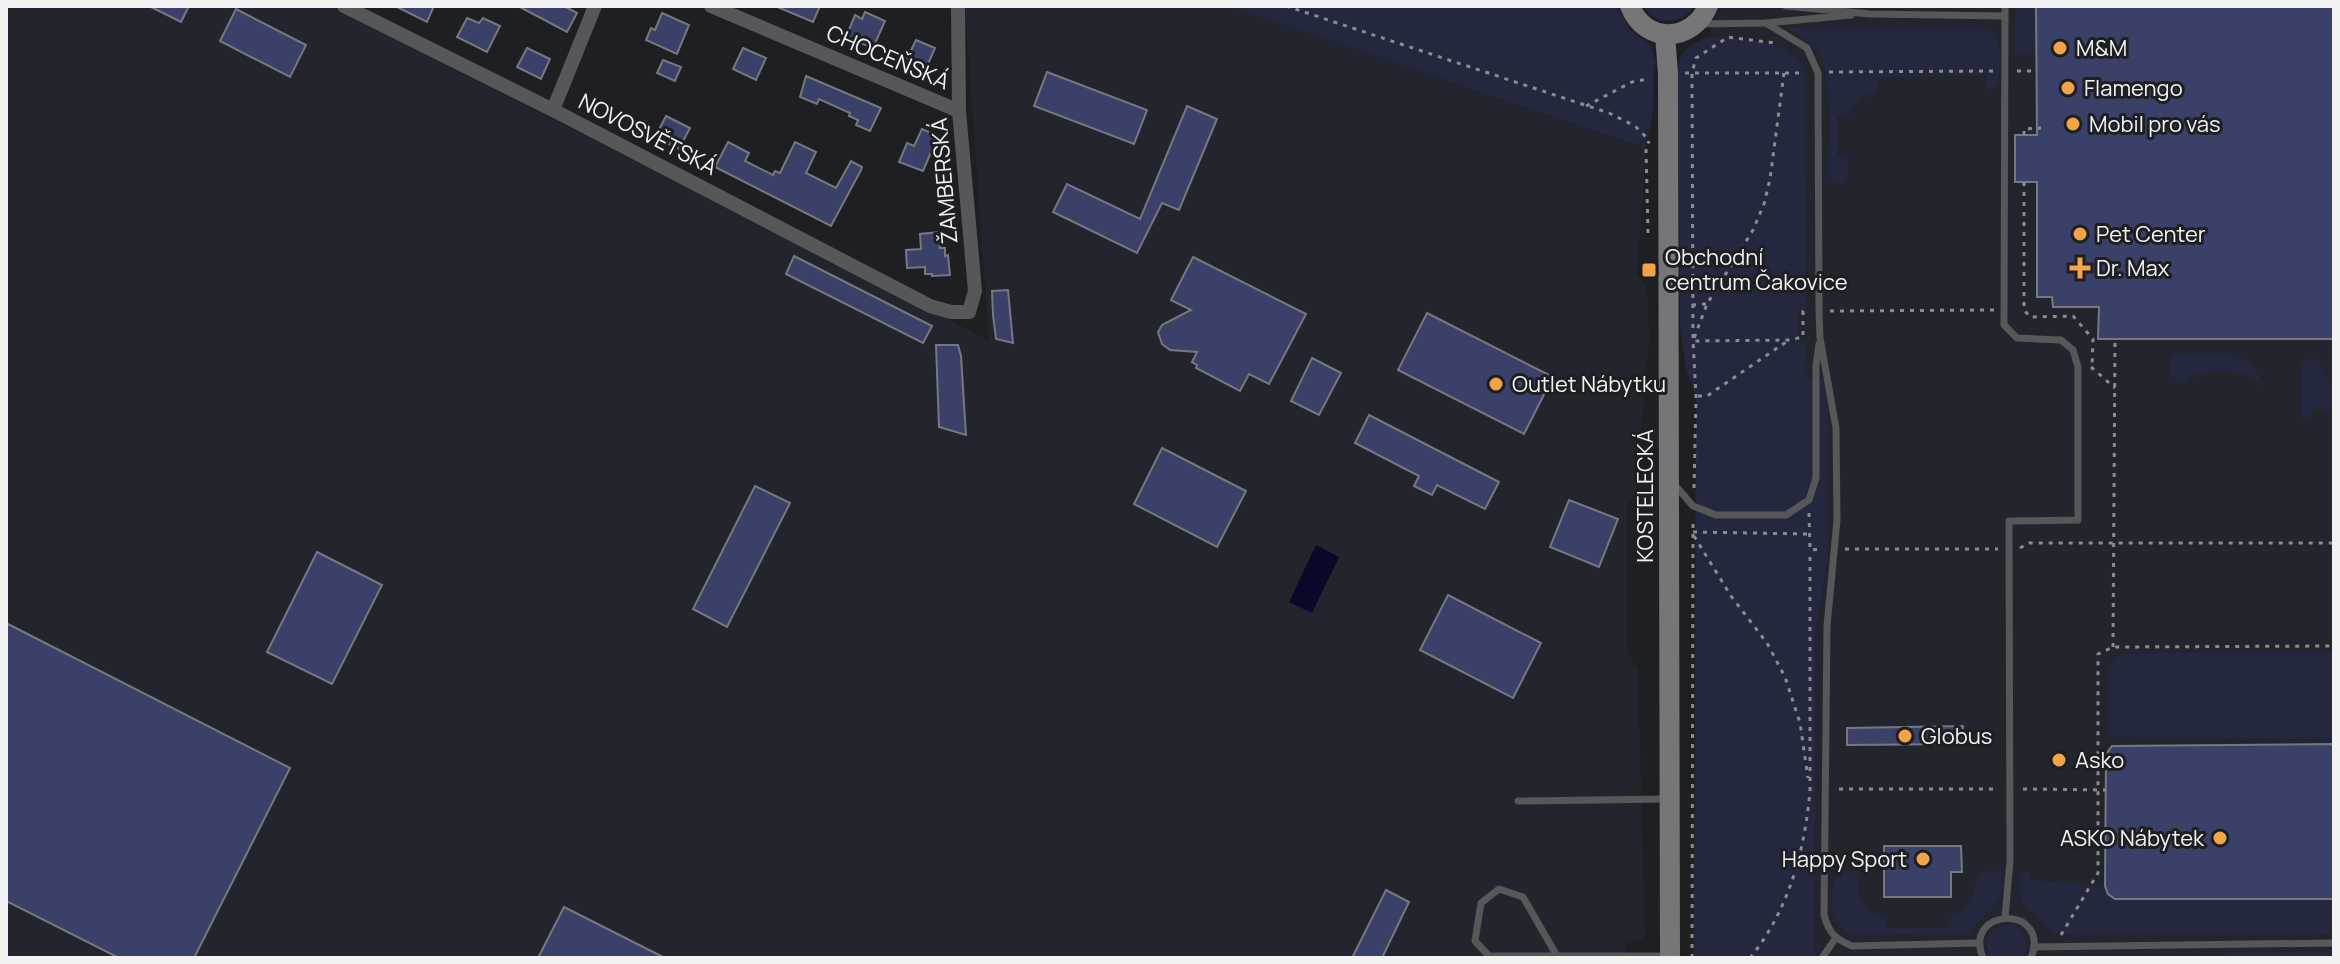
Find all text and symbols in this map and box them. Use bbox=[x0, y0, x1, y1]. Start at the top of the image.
street label: CHOCEŇSKÁ bbox=[822, 18, 954, 96]
place label: M&M bbox=[2076, 33, 2127, 63]
marker: M&M bbox=[2051, 39, 2069, 57]
place label: Flamengo bbox=[2084, 73, 2183, 103]
marker: Flamengo bbox=[2059, 79, 2077, 97]
street label: NOVOSVĚTSKÁ bbox=[574, 86, 722, 182]
place label: Mobil pro vás bbox=[2089, 109, 2221, 139]
marker: Mobil pro vás bbox=[2064, 115, 2082, 133]
street label: ŽAMBERSKÁ bbox=[924, 117, 964, 245]
place label: Pet Center bbox=[2096, 219, 2206, 249]
marker: Pet Center bbox=[2071, 225, 2089, 243]
place label: Obchodní centrum Čakovice bbox=[1665, 242, 1848, 297]
place label: Dr. Max bbox=[2096, 253, 2170, 283]
marker: Dr. Max bbox=[2071, 259, 2089, 277]
marker: Obchodní centrum Čakovice bbox=[1640, 261, 1658, 279]
place label: Outlet Nábytku bbox=[1512, 369, 1666, 399]
marker: Outlet Nábytku bbox=[1487, 375, 1505, 393]
street label: KOSTELECKÁ bbox=[1630, 429, 1660, 563]
place label: Globus bbox=[1921, 721, 1992, 751]
marker: Globus bbox=[1896, 727, 1914, 745]
place label: Asko bbox=[2075, 745, 2124, 775]
marker: Asko bbox=[2050, 751, 2068, 769]
place label: ASKO Nábytek bbox=[2060, 823, 2205, 853]
marker: ASKO Nábytek bbox=[2211, 829, 2229, 847]
place label: Happy Sport bbox=[1782, 844, 1907, 874]
marker: Happy Sport bbox=[1914, 850, 1932, 868]

